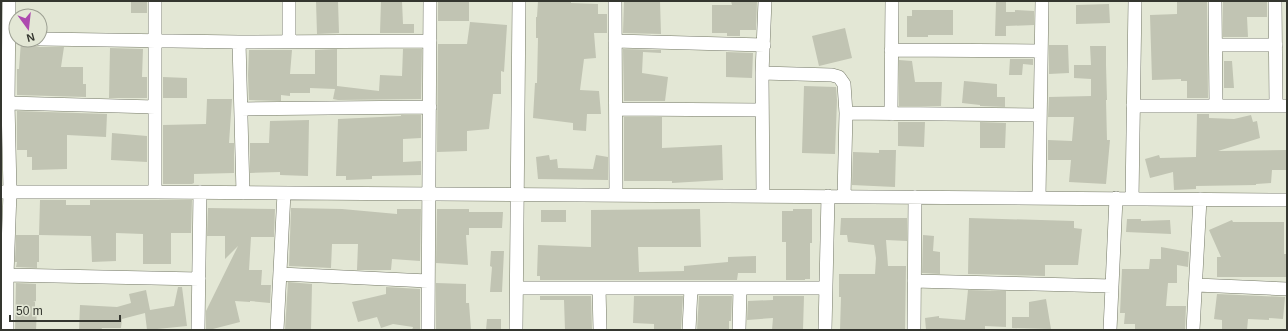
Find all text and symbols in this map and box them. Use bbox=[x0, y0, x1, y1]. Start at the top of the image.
north arrow bbox=[8, 8, 48, 48]
text: N bbox=[25, 31, 36, 44]
scale bar bbox=[10, 297, 120, 323]
text: 50 m bbox=[16, 304, 43, 318]

